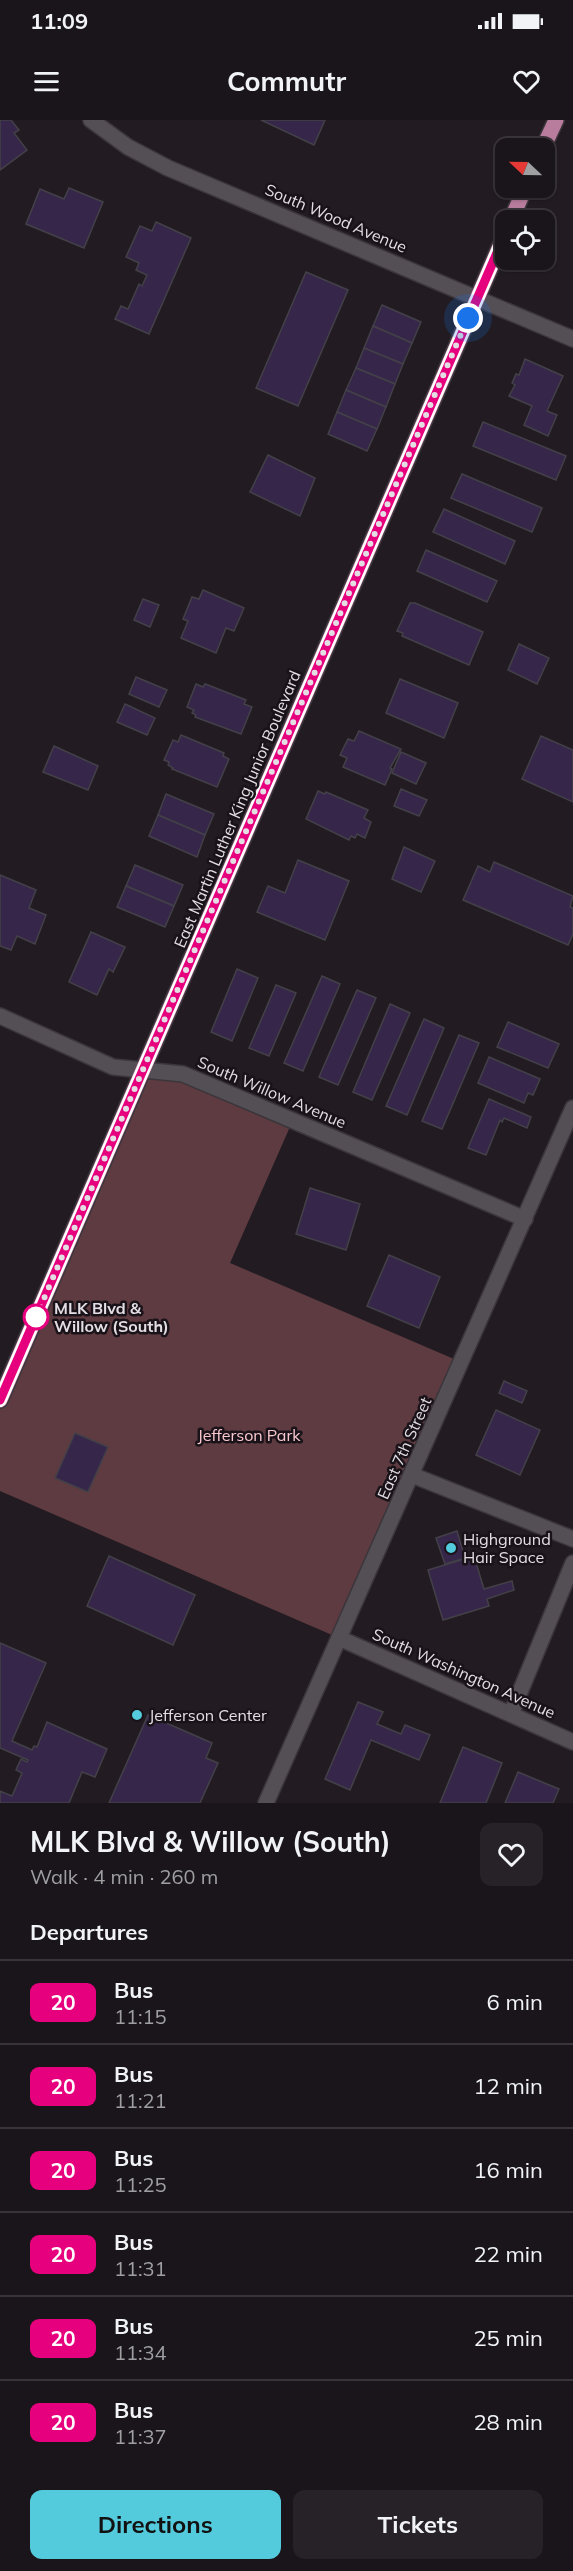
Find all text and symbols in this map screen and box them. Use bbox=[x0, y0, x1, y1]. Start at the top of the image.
text: 11:09 bbox=[30, 7, 88, 35]
text: Commutr bbox=[227, 64, 346, 98]
icon: menu bbox=[30, 65, 63, 98]
icon: heart bbox=[510, 65, 543, 98]
north arrow bbox=[495, 138, 555, 198]
map controls bbox=[495, 138, 555, 270]
street label: South Wood Avenue bbox=[262, 179, 410, 257]
button: locate bbox=[495, 210, 555, 270]
your location bbox=[453, 303, 483, 333]
street label: East Martin Luther King Junior Boulevard bbox=[169, 667, 305, 951]
street label: South Willow Avenue bbox=[195, 1052, 349, 1132]
place label: MLK Blvd & Willow (South) bbox=[54, 1298, 169, 1336]
marker: MLK Blvd & Willow (South) bbox=[23, 1304, 49, 1330]
street label: East 7th Street bbox=[373, 1394, 436, 1502]
park label: Jefferson Park bbox=[197, 1425, 301, 1445]
place label: Highground Hair Space bbox=[463, 1529, 551, 1567]
marker: Highground Hair Space bbox=[444, 1541, 458, 1555]
street label: South Washington Avenue bbox=[369, 1624, 559, 1722]
place label: Jefferson Center bbox=[149, 1705, 267, 1725]
marker: Jefferson Center bbox=[130, 1708, 144, 1722]
button: heart bbox=[480, 1823, 543, 1886]
text: MLK Blvd & Willow (South) bbox=[30, 1824, 391, 1859]
text: Walk · 4 min · 260 m bbox=[30, 1864, 218, 1889]
text: Departures bbox=[30, 1918, 148, 1946]
text: Bus bbox=[114, 1976, 153, 2004]
text: 6 min bbox=[487, 1988, 543, 2016]
text: 20 bbox=[50, 1989, 76, 2015]
text: 11:15 bbox=[114, 2004, 167, 2029]
text: Bus bbox=[114, 2060, 153, 2088]
text: 12 min bbox=[473, 2072, 543, 2100]
text: 20 bbox=[50, 2073, 76, 2099]
text: 11:21 bbox=[114, 2088, 167, 2113]
text: Bus bbox=[114, 2144, 153, 2172]
text: 16 min bbox=[473, 2156, 543, 2184]
text: 20 bbox=[50, 2157, 76, 2183]
text: 11:25 bbox=[114, 2172, 167, 2197]
text: Bus bbox=[114, 2228, 153, 2256]
text: 22 min bbox=[473, 2240, 543, 2268]
text: 20 bbox=[50, 2241, 76, 2267]
text: 11:31 bbox=[114, 2256, 167, 2281]
text: Bus bbox=[114, 2312, 153, 2340]
text: 25 min bbox=[473, 2324, 543, 2352]
text: 20 bbox=[50, 2325, 76, 2351]
text: 11:34 bbox=[114, 2340, 167, 2365]
text: Bus bbox=[114, 2396, 153, 2424]
text: 28 min bbox=[473, 2408, 543, 2436]
text: 20 bbox=[50, 2409, 76, 2435]
text: 11:37 bbox=[114, 2424, 167, 2449]
button: Directions bbox=[30, 2490, 281, 2559]
button: Tickets bbox=[293, 2490, 543, 2559]

